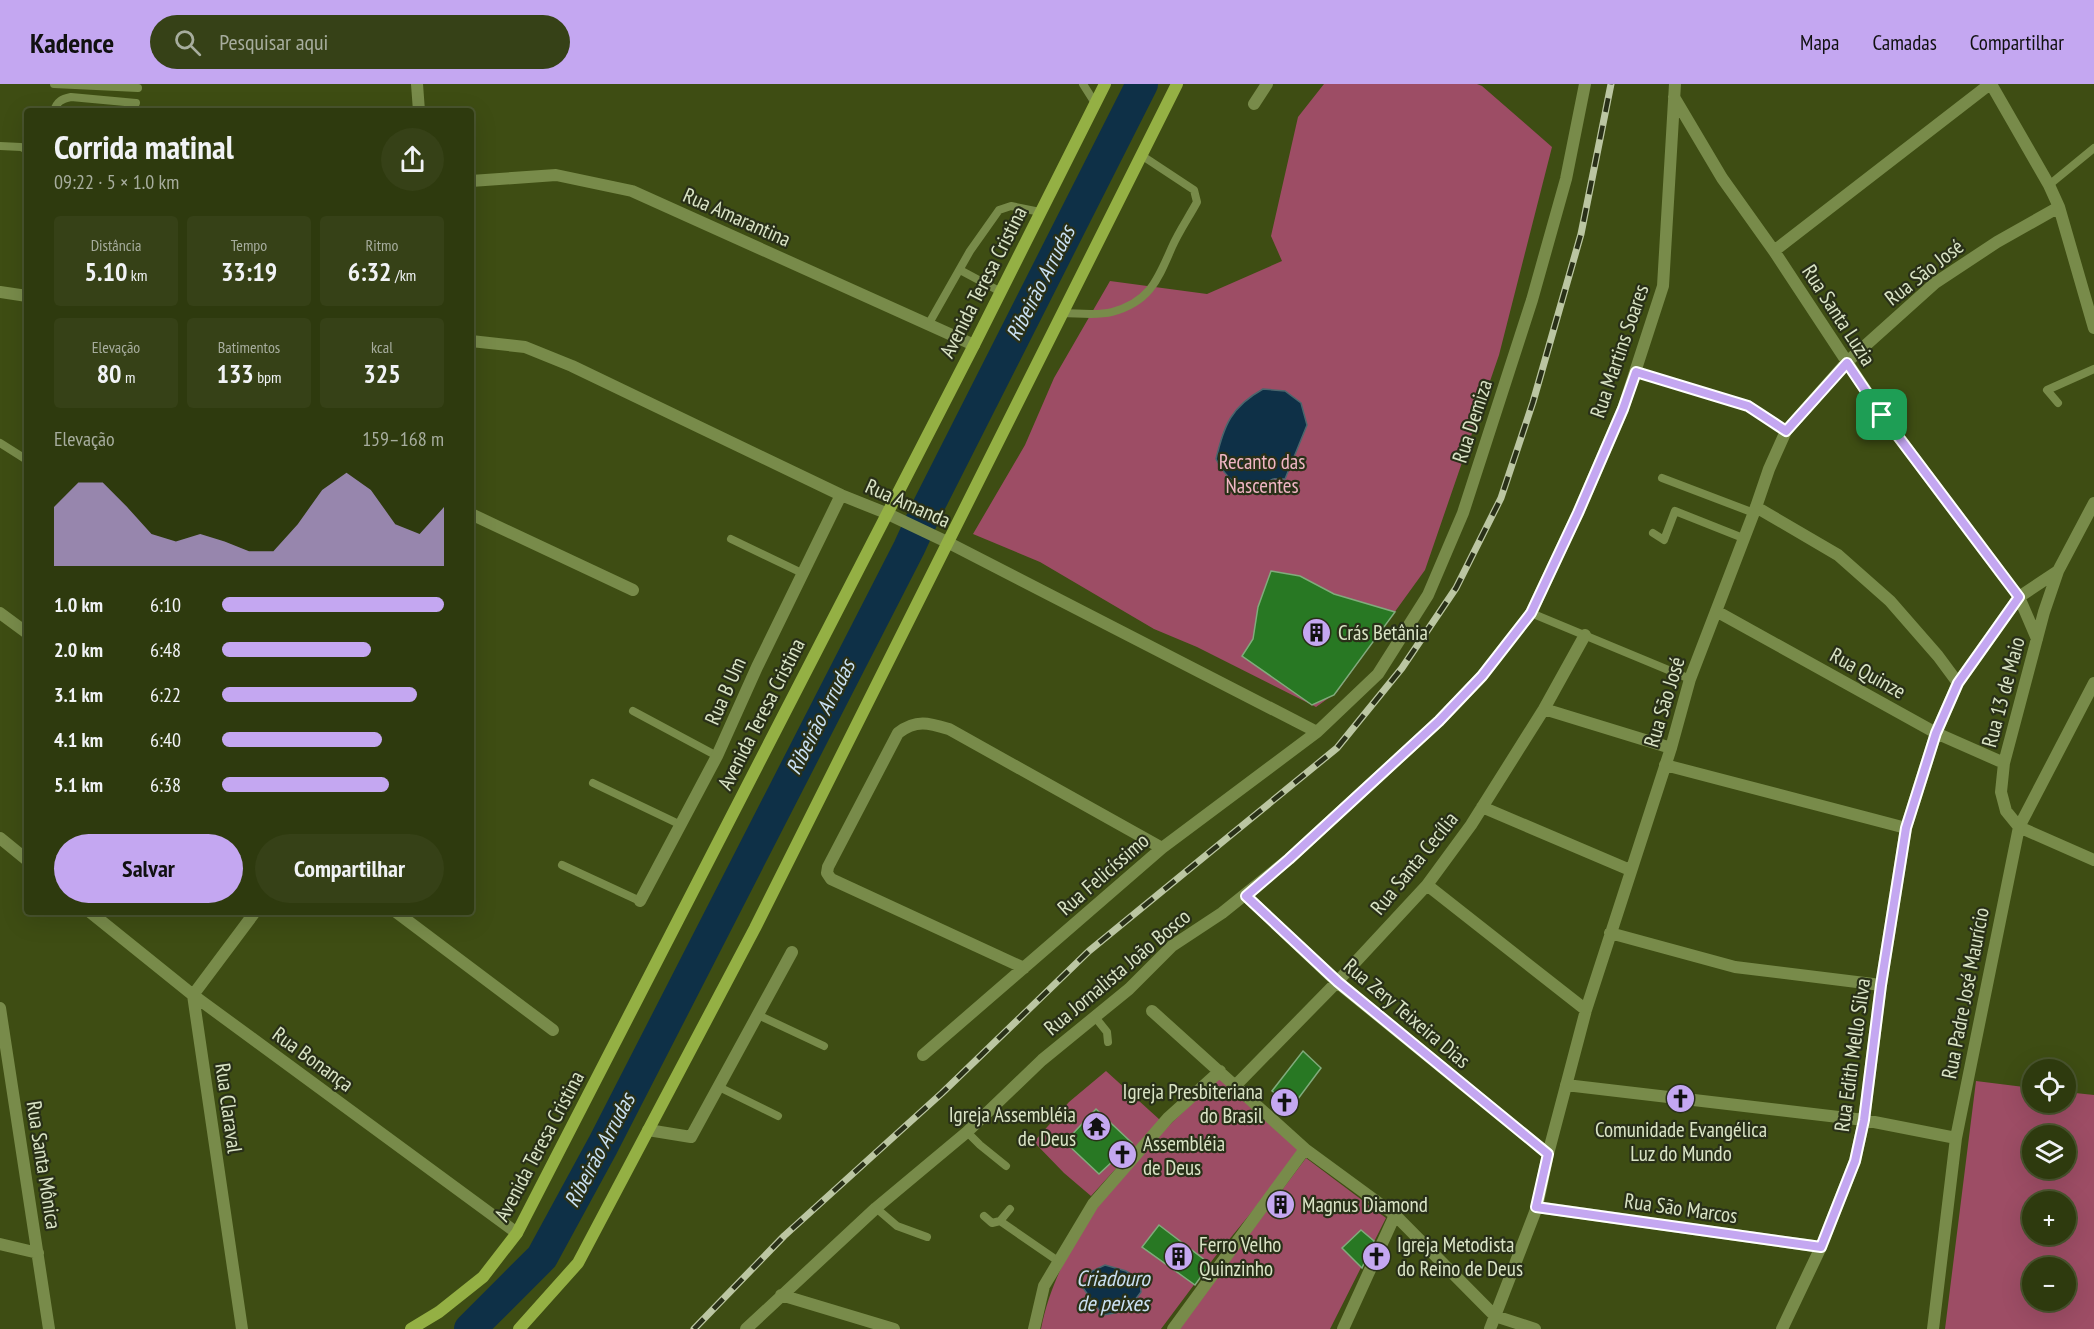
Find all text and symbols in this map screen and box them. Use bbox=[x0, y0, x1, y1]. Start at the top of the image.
search box bbox=[150, 15, 570, 69]
text: Kadence bbox=[30, 24, 114, 61]
icon: search bbox=[171, 26, 204, 59]
text: Pesquisar aqui bbox=[219, 28, 328, 56]
text: Mapa bbox=[1800, 29, 1839, 56]
text: Camadas bbox=[1872, 29, 1937, 56]
text: Compartilhar bbox=[1970, 29, 2064, 56]
text: Corrida matinal bbox=[54, 125, 234, 168]
button: share bbox=[381, 128, 444, 191]
text: 09:22 · 5 × 1.0 km bbox=[54, 169, 179, 195]
street label: Rua Amarantina bbox=[679, 181, 795, 253]
street label: Avenida Teresa Cristina bbox=[933, 202, 1033, 362]
water label: Ribeirão Arrudas bbox=[999, 219, 1082, 345]
street label: Rua São José bbox=[1879, 233, 1969, 311]
text: Distância bbox=[91, 235, 141, 255]
text: Tempo bbox=[231, 235, 267, 255]
text: Ritmo bbox=[366, 235, 398, 255]
text: 5.10 bbox=[85, 255, 127, 288]
text: 33:19 bbox=[221, 255, 277, 288]
text: 6:32 bbox=[348, 255, 392, 288]
street label: Rua Santa Luzia bbox=[1796, 259, 1882, 371]
text: km bbox=[127, 265, 147, 285]
text: /km bbox=[392, 265, 416, 285]
street label: Rua Martins Soares bbox=[1584, 281, 1654, 421]
text: Elevação bbox=[92, 337, 140, 357]
text: Batimentos bbox=[218, 337, 280, 357]
text: kcal bbox=[371, 337, 393, 357]
text: 80 bbox=[97, 357, 122, 390]
text: 133 bbox=[216, 357, 254, 390]
text: 325 bbox=[363, 357, 401, 390]
text: m bbox=[122, 367, 135, 387]
text: bpm bbox=[254, 367, 282, 387]
street label: Rua Demiza bbox=[1446, 376, 1498, 466]
pin bbox=[1856, 389, 1907, 440]
icon: arrive bbox=[1865, 398, 1898, 431]
text: Elevação bbox=[54, 426, 115, 452]
text: 159–168 m bbox=[362, 426, 444, 452]
park label: Recanto das Nascentes bbox=[1219, 448, 1305, 499]
street label: Rua Amanda bbox=[861, 472, 955, 534]
text: 1.0 km bbox=[54, 592, 103, 618]
text: 6:10 bbox=[150, 592, 181, 618]
building icon: Crás Betânia bbox=[1301, 616, 1333, 648]
place label: Crás Betânia bbox=[1338, 619, 1428, 646]
street label: Avenida Teresa Cristina bbox=[711, 634, 811, 794]
street label: Rua 13 de Maio bbox=[1975, 634, 2031, 750]
text: 2.0 km bbox=[54, 637, 103, 663]
text: 6:48 bbox=[150, 637, 181, 663]
street label: Rua Quinze bbox=[1825, 641, 1911, 705]
street label: Rua B Um bbox=[698, 653, 752, 729]
water label: Ribeirão Arrudas bbox=[779, 653, 862, 779]
street label: Rua São José bbox=[1638, 654, 1690, 750]
text: 3.1 km bbox=[54, 682, 103, 708]
text: 6:22 bbox=[150, 682, 181, 708]
text: 4.1 km bbox=[54, 727, 103, 753]
text: 6:40 bbox=[150, 727, 181, 753]
text: 5.1 km bbox=[54, 772, 103, 798]
text: 6:38 bbox=[150, 772, 181, 798]
street label: Rua Santa Cecília bbox=[1364, 806, 1464, 920]
street label: Rua Felicíssimo bbox=[1052, 827, 1154, 921]
button: Salvar bbox=[54, 834, 243, 903]
button: Compartilhar bbox=[255, 834, 444, 903]
street label: Rua Jornalista João Bosco bbox=[1038, 903, 1196, 1041]
street label: Rua Padre José Maurício bbox=[1935, 905, 1995, 1081]
street label: Rua Zery Teixeira Dias bbox=[1338, 952, 1476, 1074]
street label: Rua Edith Mello Silva bbox=[1828, 977, 1876, 1133]
street label: Rua Bonança bbox=[267, 1021, 359, 1097]
map controls bbox=[2022, 1059, 2076, 1311]
button: locate bbox=[2022, 1059, 2076, 1113]
street label: Rua Claraval bbox=[209, 1061, 249, 1155]
street label: Avenida Teresa Cristina bbox=[488, 1066, 590, 1226]
place label: Igreja Presbiteriana do Brasil bbox=[1123, 1078, 1263, 1129]
church icon: Comunidade Evangélica Luz do Mundo bbox=[1665, 1082, 1697, 1114]
water label: Ribeirão Arrudas bbox=[557, 1086, 642, 1212]
church icon: Igreja Presbiteriana do Brasil bbox=[1268, 1087, 1300, 1119]
street label: Rua Santa Mônica bbox=[21, 1099, 67, 1231]
place label: Igreja Assembléia de Deus bbox=[949, 1101, 1076, 1152]
temple icon: Igreja Assembléia de Deus bbox=[1081, 1110, 1113, 1142]
place label: Comunidade Evangélica Luz do Mundo bbox=[1595, 1116, 1767, 1167]
button: layers bbox=[2022, 1125, 2076, 1179]
place label: Assembléia de Deus bbox=[1143, 1130, 1225, 1181]
church icon: Assembléia de Deus bbox=[1106, 1139, 1138, 1171]
street label: Rua São Marcos bbox=[1623, 1187, 1739, 1229]
building icon: Magnus Diamond bbox=[1265, 1188, 1297, 1220]
place label: Magnus Diamond bbox=[1302, 1191, 1428, 1218]
button: + bbox=[2022, 1191, 2076, 1245]
place label: Ferro Velho Quinzinho bbox=[1199, 1231, 1281, 1282]
place label: Igreja Metodista do Reino de Deus bbox=[1397, 1231, 1523, 1282]
building icon: Ferro Velho Quinzinho bbox=[1162, 1240, 1194, 1272]
church icon: Igreja Metodista do Reino de Deus bbox=[1360, 1240, 1392, 1272]
button: − bbox=[2022, 1257, 2076, 1311]
water label: Criadouro de peixes bbox=[1076, 1264, 1152, 1317]

